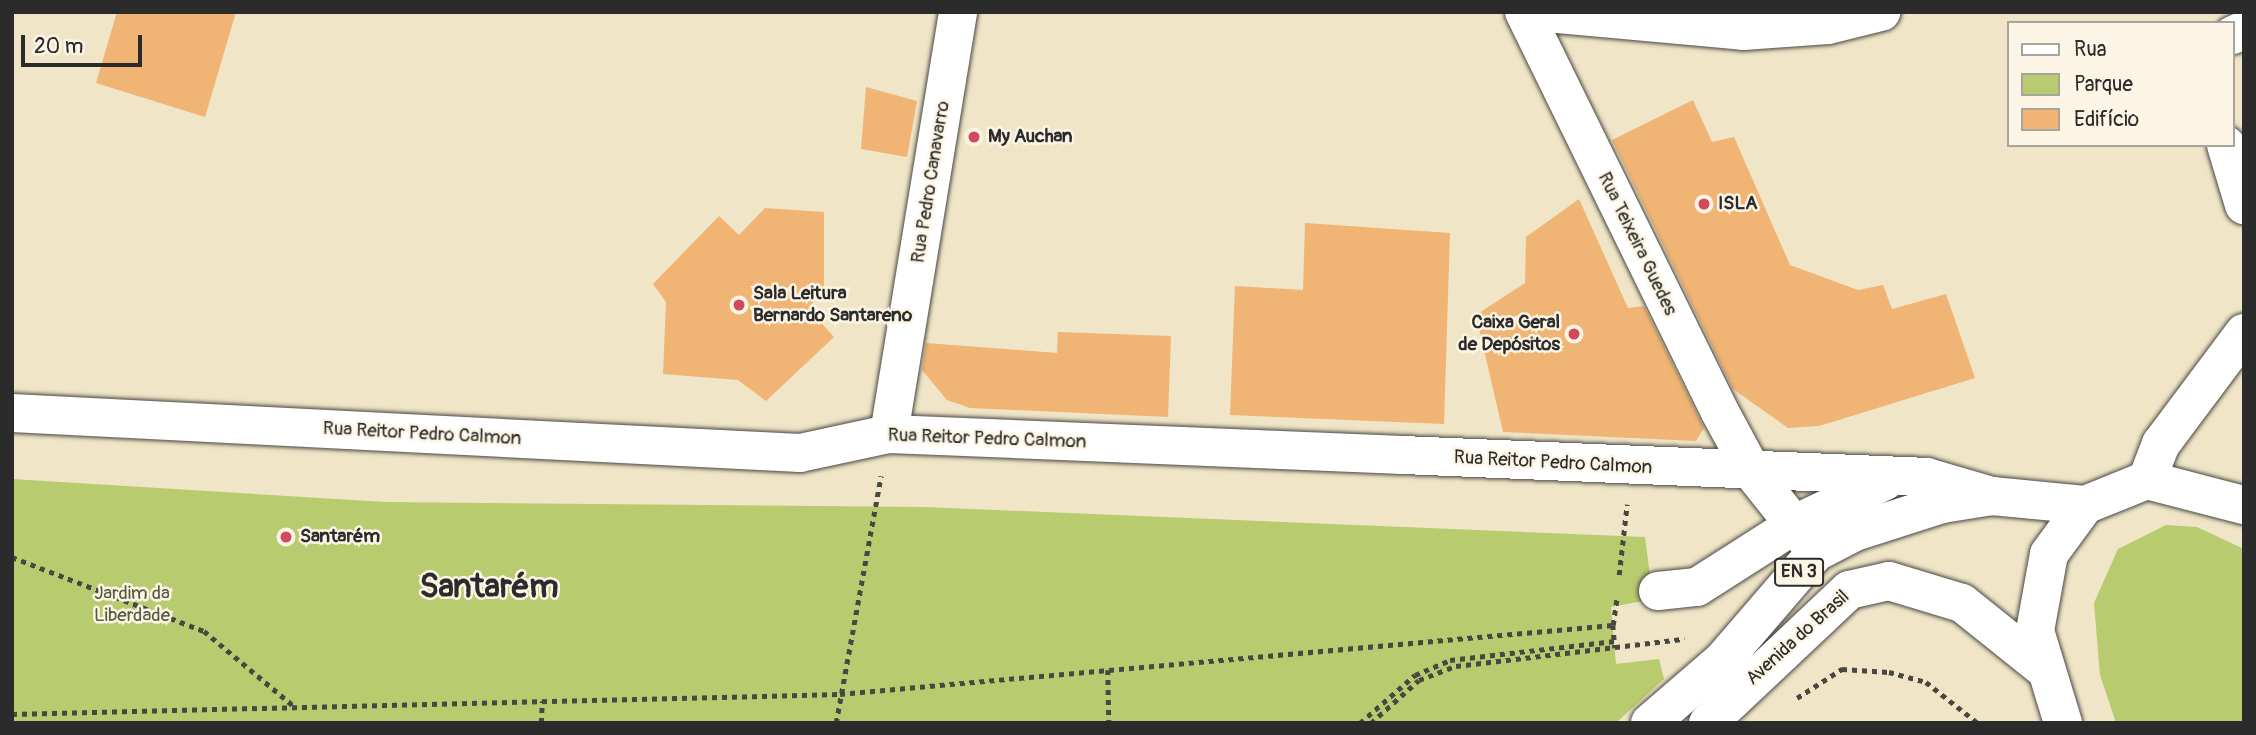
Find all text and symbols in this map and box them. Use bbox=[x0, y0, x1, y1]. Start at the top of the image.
scale bar bbox=[24, 21, 145, 65]
legend bbox=[2008, 21, 2235, 147]
text: 20 m bbox=[34, 33, 83, 60]
text: Rua bbox=[2074, 36, 2107, 63]
text: Parque bbox=[2074, 71, 2133, 98]
street label: Rua Pedro Canavarro bbox=[907, 99, 955, 265]
text: Edifício bbox=[2074, 106, 2139, 133]
place label: My Auchan bbox=[988, 126, 1073, 148]
marker: My Auchan bbox=[966, 129, 982, 145]
street label: Rua Teixeira Guedes bbox=[1592, 169, 1682, 319]
place label: ISLA bbox=[1718, 193, 1757, 215]
marker: ISLA bbox=[1696, 196, 1712, 212]
place label: Sala Leitura Bernardo Santareno bbox=[753, 283, 912, 327]
marker: Sala Leitura Bernardo Santareno bbox=[731, 297, 747, 313]
place label: Caixa Geral de Depósitos bbox=[1458, 312, 1560, 356]
marker: Caixa Geral de Depósitos bbox=[1566, 326, 1582, 342]
street label: Rua Reitor Pedro Calmon bbox=[322, 417, 522, 451]
street label: Rua Reitor Pedro Calmon bbox=[887, 424, 1087, 454]
street label: Rua Reitor Pedro Calmon bbox=[1453, 446, 1653, 480]
place label: Santarém bbox=[300, 526, 380, 548]
marker: Santarém bbox=[278, 529, 294, 545]
road number: EN 3 bbox=[1773, 558, 1825, 586]
district label: Santarém bbox=[419, 567, 559, 607]
park label: Jardim da Liberdade bbox=[94, 583, 170, 627]
street label: Avenida do Brasil bbox=[1742, 586, 1854, 690]

